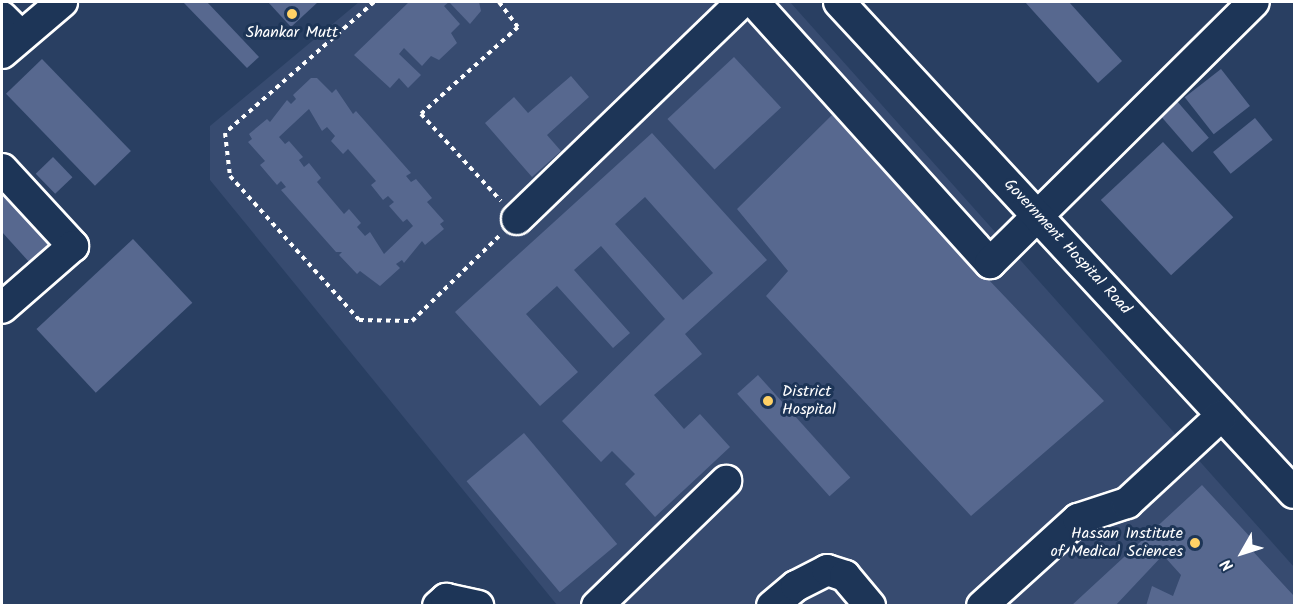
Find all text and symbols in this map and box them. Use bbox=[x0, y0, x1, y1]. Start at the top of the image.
marker: Shankar Mutt bbox=[285, 7, 299, 21]
place label: Shankar Mutt bbox=[246, 23, 338, 43]
street label: Government Hospital Road bbox=[999, 175, 1135, 319]
place label: District Hospital bbox=[782, 382, 836, 420]
marker: District Hospital bbox=[759, 392, 777, 410]
north arrow bbox=[1212, 523, 1272, 583]
place label: Hassan Institute of Medical Sciences bbox=[1050, 524, 1183, 562]
marker: Hassan Institute of Medical Sciences bbox=[1188, 536, 1202, 550]
text: N bbox=[1215, 553, 1241, 576]

